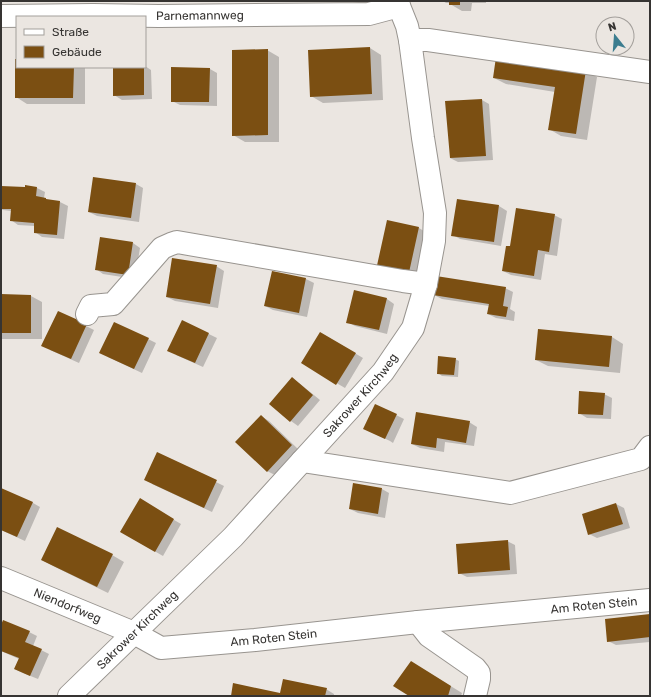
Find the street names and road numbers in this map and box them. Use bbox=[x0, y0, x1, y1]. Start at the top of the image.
street label: Parnemannweg bbox=[156, 8, 244, 23]
street label: Sakrower Kirchweg bbox=[320, 351, 401, 440]
street label: Niendorfweg bbox=[32, 585, 103, 626]
street label: Sakrower Kirchweg bbox=[94, 588, 180, 672]
street label: Am Roten Stein bbox=[550, 594, 638, 616]
street label: Am Roten Stein bbox=[230, 626, 318, 649]

